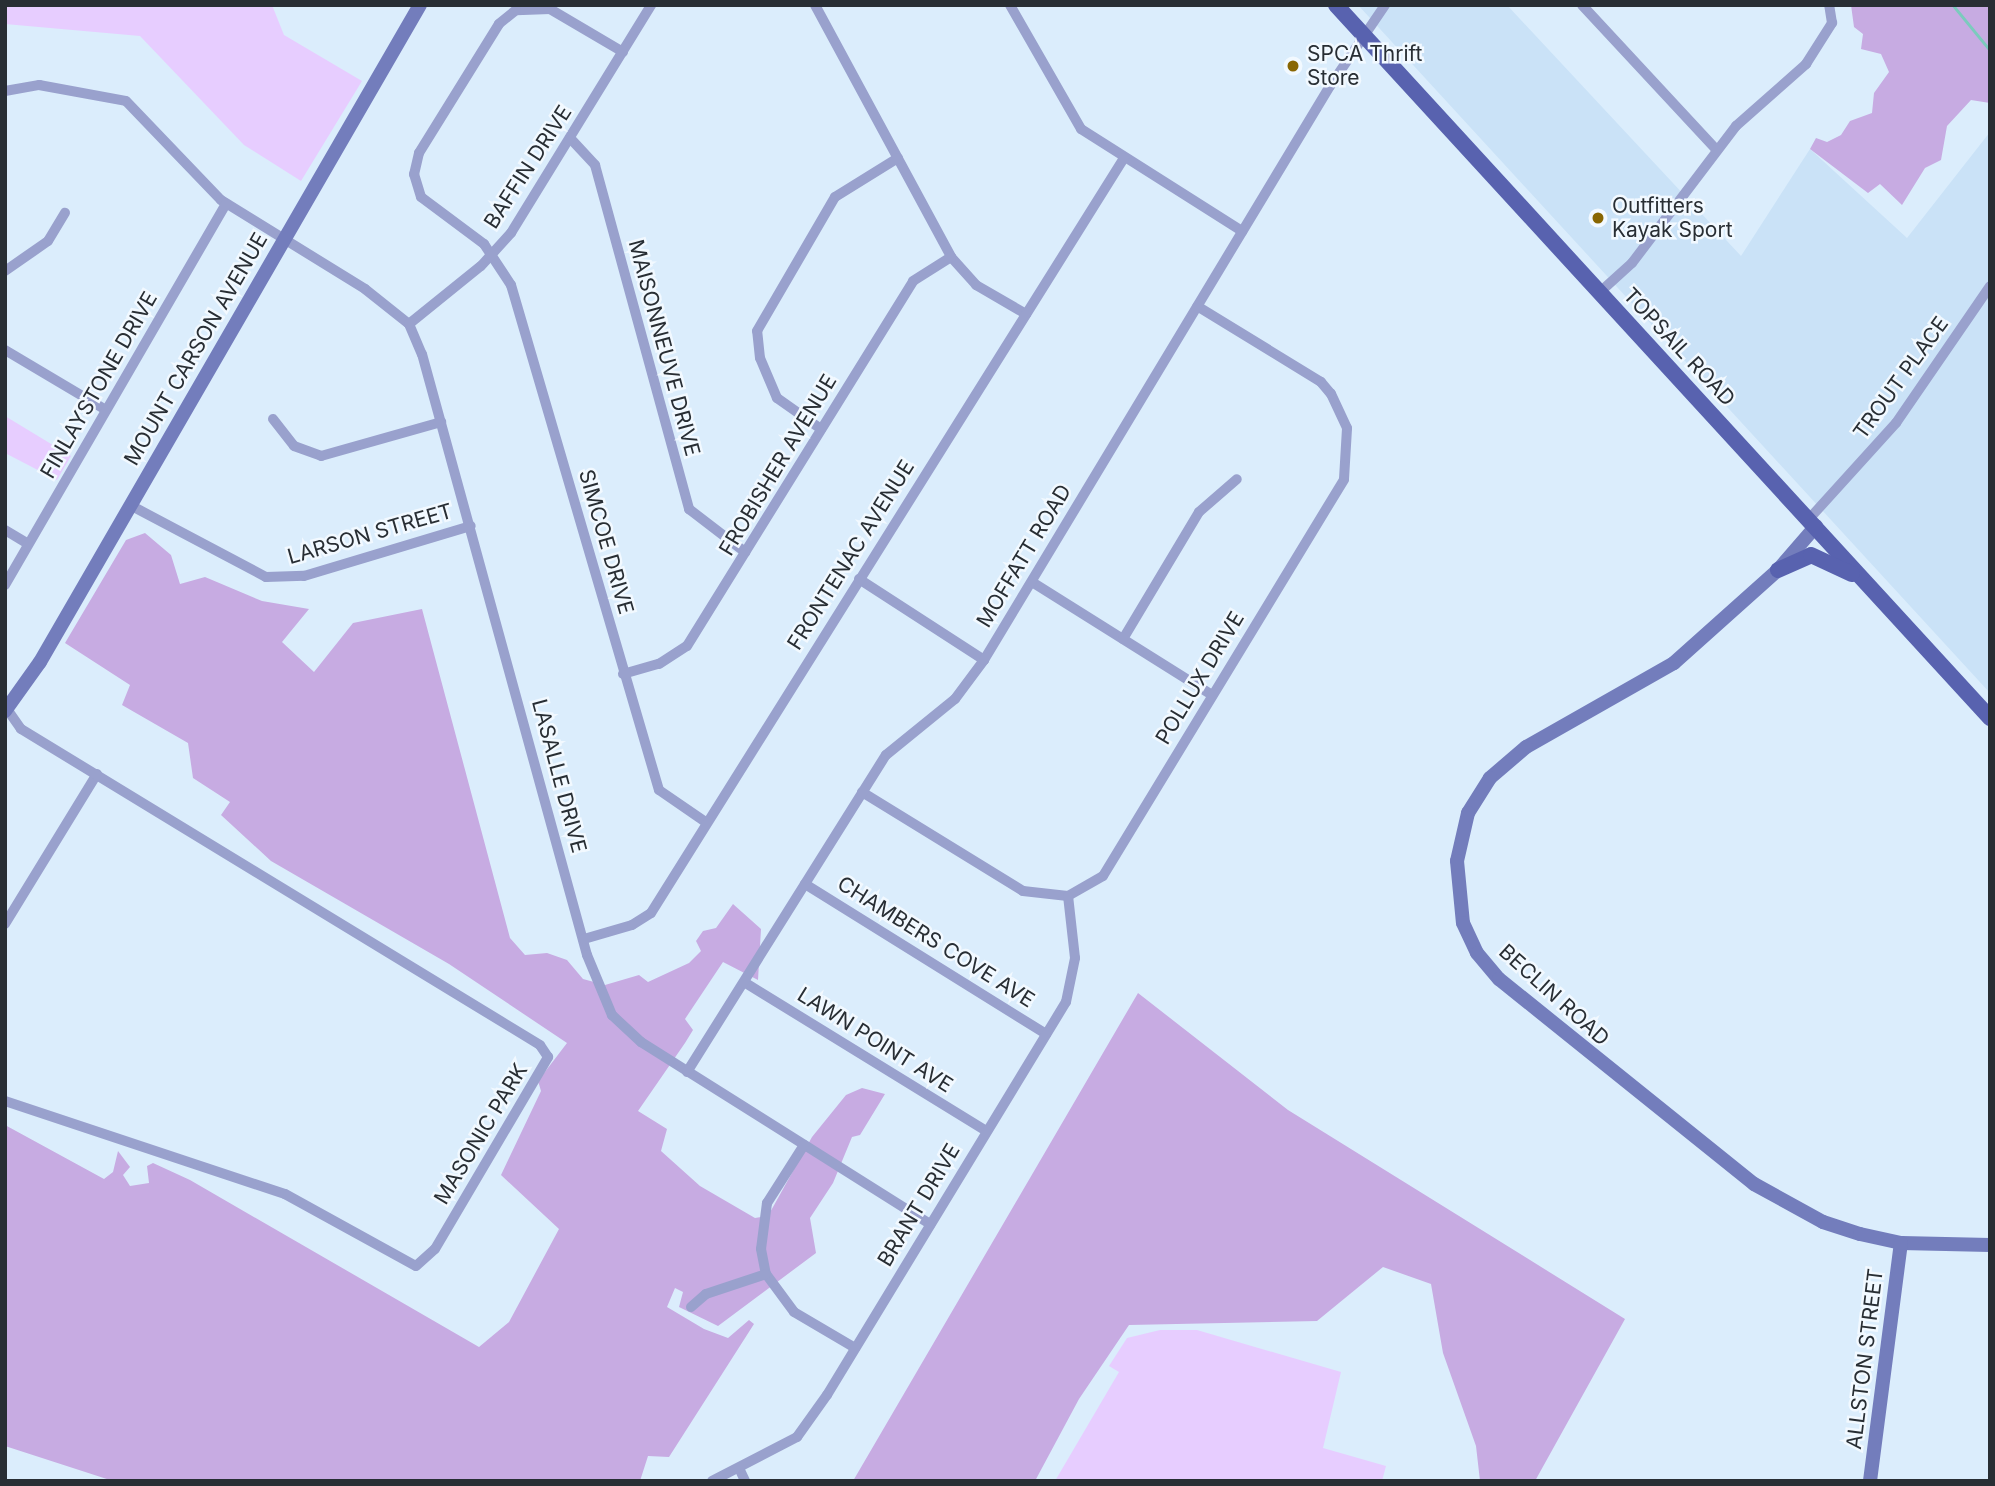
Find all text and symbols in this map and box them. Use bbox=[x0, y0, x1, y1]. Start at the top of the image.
place label: SPCA Thrift Store bbox=[1307, 41, 1422, 91]
marker: SPCA Thrift Store bbox=[1285, 58, 1301, 74]
street label: BAFFIN DRIVE bbox=[479, 101, 577, 233]
place label: Outfitters Kayak Sport bbox=[1612, 193, 1733, 243]
marker: Outfitters Kayak Sport bbox=[1590, 210, 1606, 226]
street label: MOUNT CARSON AVENUE bbox=[119, 228, 273, 470]
street label: MAISONNEUVE DRIVE bbox=[623, 237, 705, 459]
street label: TOPSAIL ROAD bbox=[1618, 283, 1740, 411]
street label: FINLAYSTONE DRIVE bbox=[35, 287, 163, 483]
street label: TROUT PLACE bbox=[1848, 312, 1954, 444]
street label: FROBISHER AVENUE bbox=[714, 370, 842, 560]
street label: FRONTENAC AVENUE bbox=[782, 455, 920, 655]
street label: SIMCOE DRIVE bbox=[573, 467, 639, 617]
street label: MOFFATT ROAD bbox=[971, 480, 1077, 632]
street label: LARSON STREET bbox=[285, 498, 455, 570]
street label: POLLUX DRIVE bbox=[1150, 607, 1250, 749]
street label: LASALLE DRIVE bbox=[526, 696, 592, 856]
street label: CHAMBERS COVE AVE bbox=[833, 871, 1039, 1013]
street label: BECLIN ROAD bbox=[1494, 939, 1614, 1051]
street label: LAWN POINT AVE bbox=[793, 982, 957, 1098]
street label: MASONIC PARK bbox=[429, 1059, 533, 1209]
street label: BRANT DRIVE bbox=[873, 1139, 965, 1271]
street label: ALLSTON STREET bbox=[1841, 1267, 1889, 1451]

